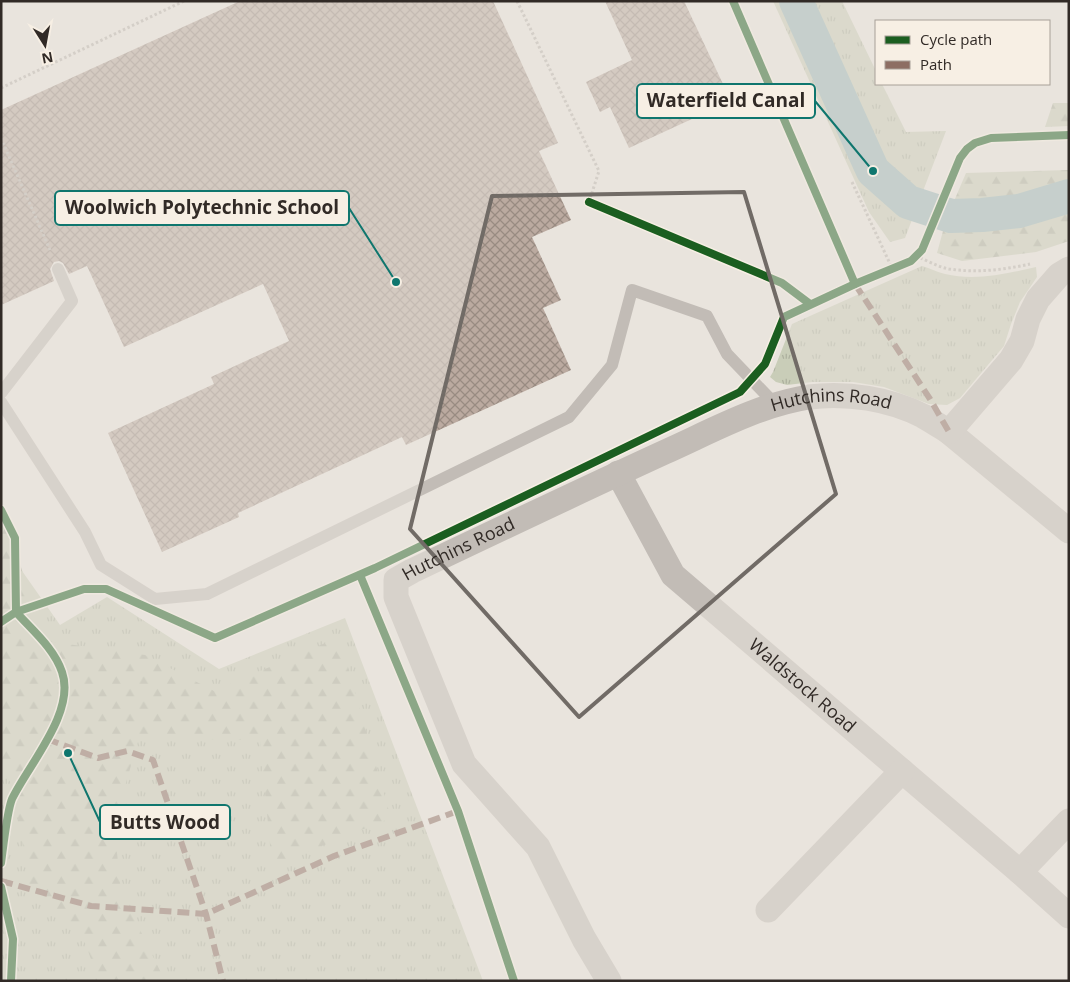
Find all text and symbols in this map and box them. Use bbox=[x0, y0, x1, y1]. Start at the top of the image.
north arrow bbox=[20, 20, 70, 70]
legend bbox=[875, 20, 1050, 85]
text: Cycle path bbox=[920, 29, 992, 49]
text: N bbox=[40, 48, 55, 69]
text: Path bbox=[920, 54, 952, 74]
callout: Waterfield Canal bbox=[637, 84, 815, 118]
text: Waterfield Canal bbox=[647, 87, 805, 113]
callout: Woolwich Polytechnic School bbox=[55, 191, 349, 225]
text: Woolwich Polytechnic School bbox=[65, 194, 339, 220]
street label: Hutchins Road bbox=[767, 382, 895, 417]
street label: Hutchins Road bbox=[397, 511, 518, 585]
street label: Waldstock Road bbox=[744, 632, 862, 737]
callout: Butts Wood bbox=[100, 805, 230, 839]
text: Butts Wood bbox=[110, 809, 220, 835]

